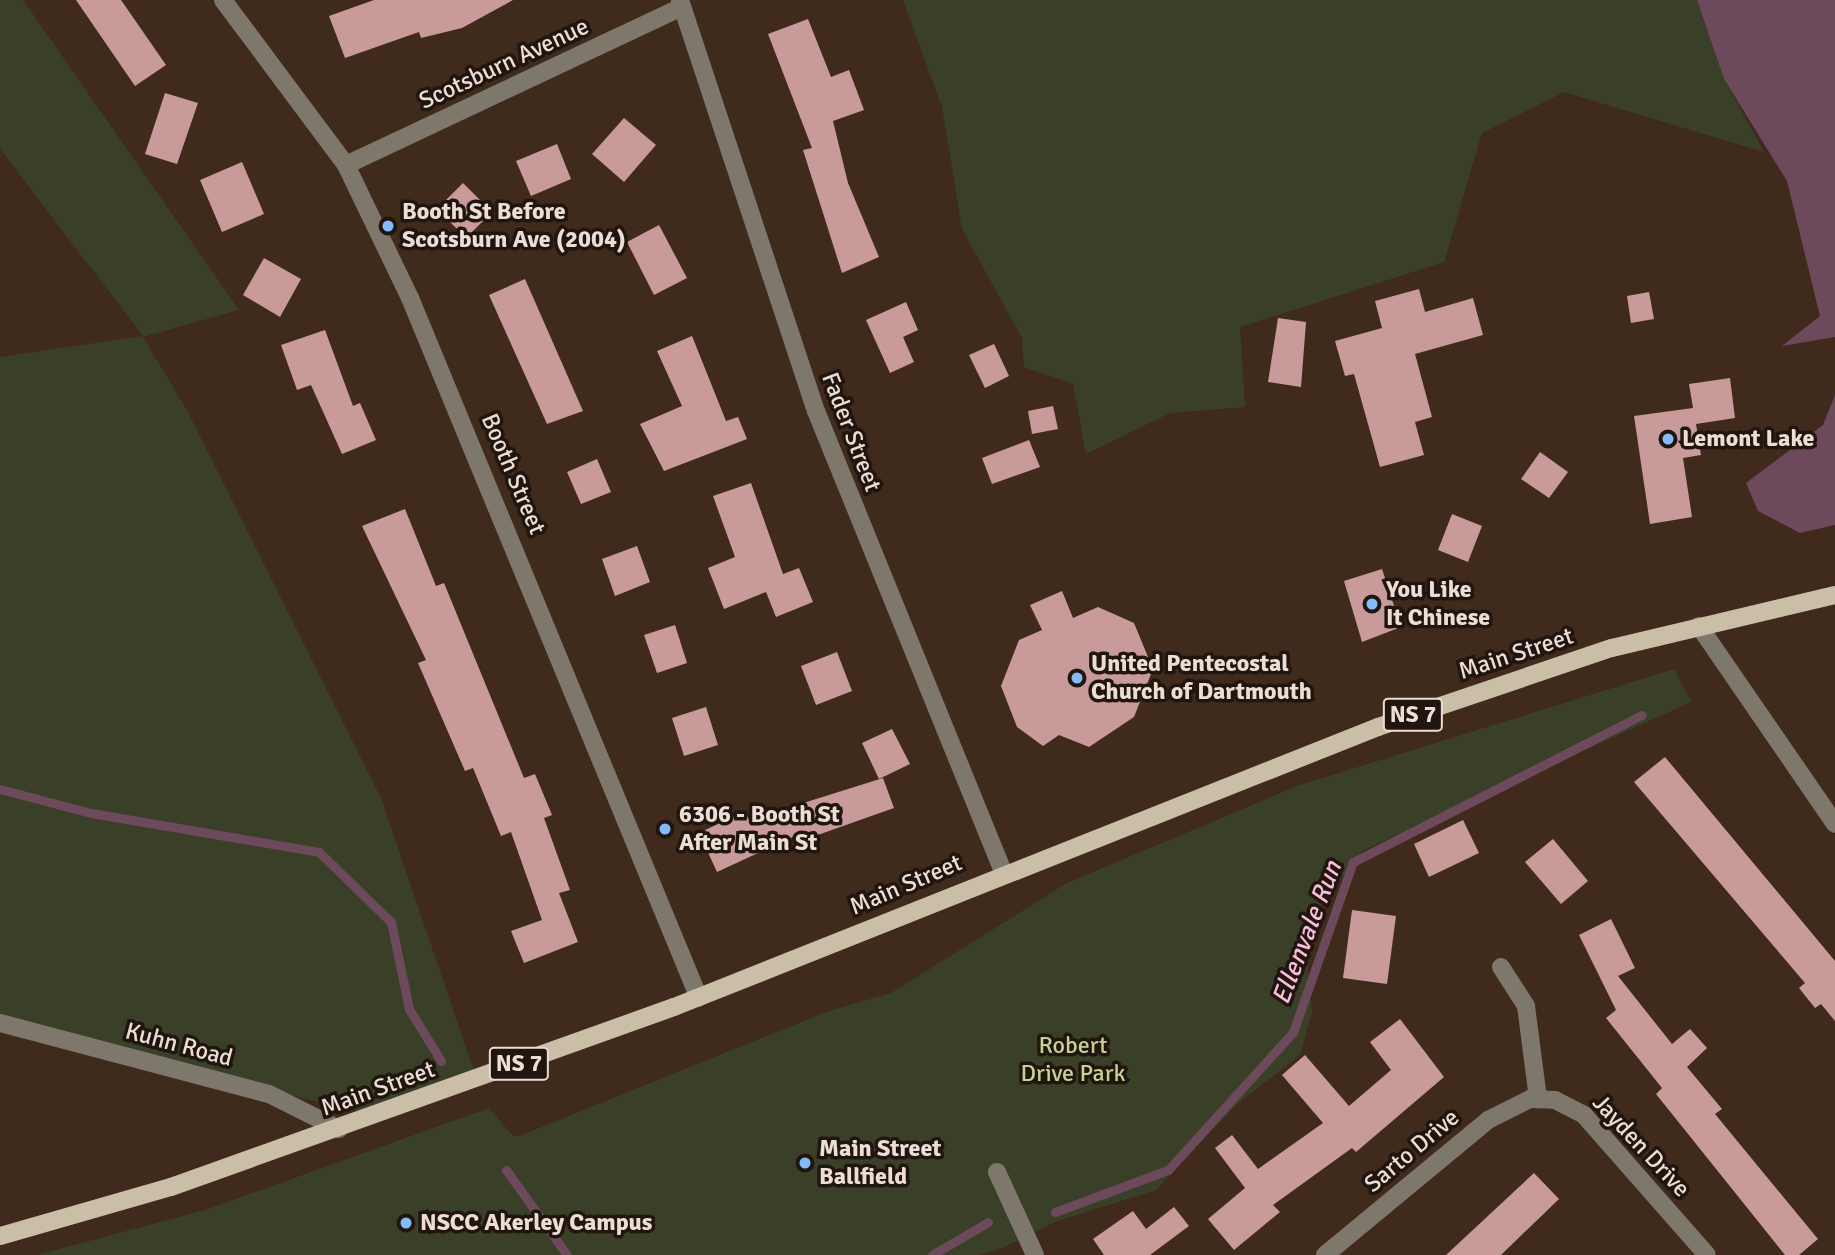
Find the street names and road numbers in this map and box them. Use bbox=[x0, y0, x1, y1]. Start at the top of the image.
street label: Scotsburn Avenue bbox=[415, 12, 593, 116]
street label: Fader Street bbox=[815, 368, 887, 496]
street label: Booth Street bbox=[475, 409, 551, 539]
street label: Main Street bbox=[1455, 622, 1577, 686]
road number: NS 7 bbox=[1382, 695, 1444, 734]
street label: Main Street bbox=[846, 848, 966, 922]
street label: Kuhn Road bbox=[122, 1017, 236, 1073]
road number: NS 7 bbox=[488, 1044, 550, 1084]
street label: Main Street bbox=[317, 1055, 439, 1123]
street label: Jayden Drive bbox=[1586, 1089, 1696, 1203]
street label: Sarto Drive bbox=[1359, 1103, 1465, 1199]

